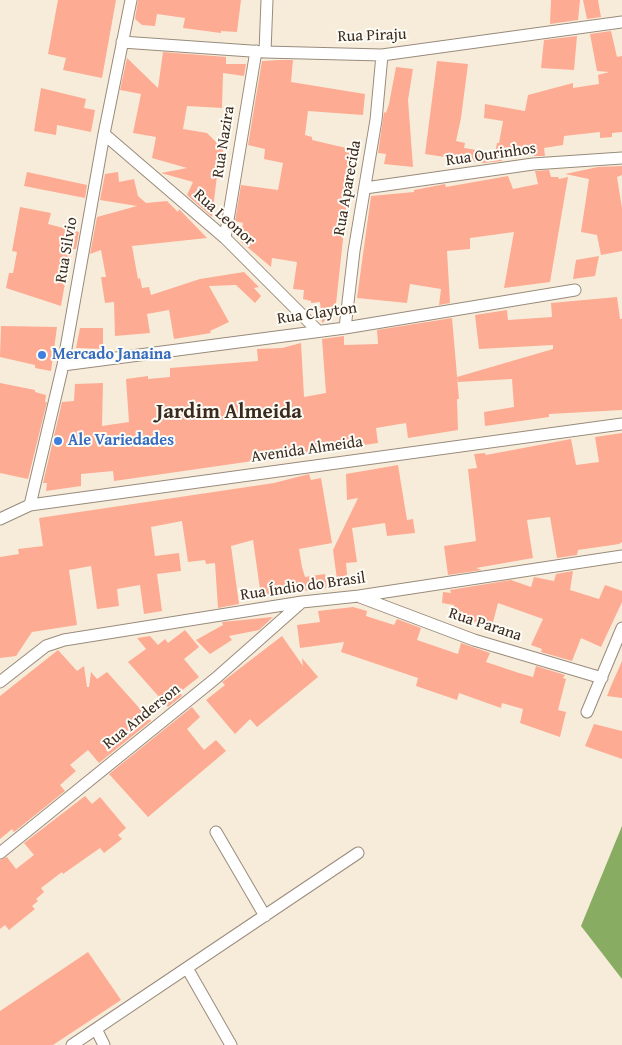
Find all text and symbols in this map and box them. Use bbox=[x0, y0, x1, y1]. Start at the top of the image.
street label: Rua Piraju bbox=[337, 25, 407, 47]
street label: Rua Nazira bbox=[209, 105, 239, 179]
street label: Rua Aparecida bbox=[330, 139, 366, 237]
street label: Rua Ourinhos bbox=[445, 139, 537, 171]
street label: Rua Leonor bbox=[189, 185, 259, 251]
street label: Rua Silvio bbox=[52, 216, 82, 284]
street label: Rua Clayton bbox=[276, 299, 358, 329]
place label: Mercado Janaina bbox=[52, 345, 172, 365]
marker: Mercado Janaina bbox=[36, 349, 48, 361]
district label: Jardim Almeida bbox=[156, 400, 302, 426]
place label: Ale Variedades bbox=[68, 431, 174, 451]
street label: Avenida Almeida bbox=[250, 433, 364, 467]
marker: Ale Variedades bbox=[52, 435, 64, 447]
street label: Rua Índio do Brasil bbox=[239, 569, 367, 605]
street label: Rua Parana bbox=[446, 604, 524, 646]
street label: Rua Anderson bbox=[100, 680, 184, 754]

